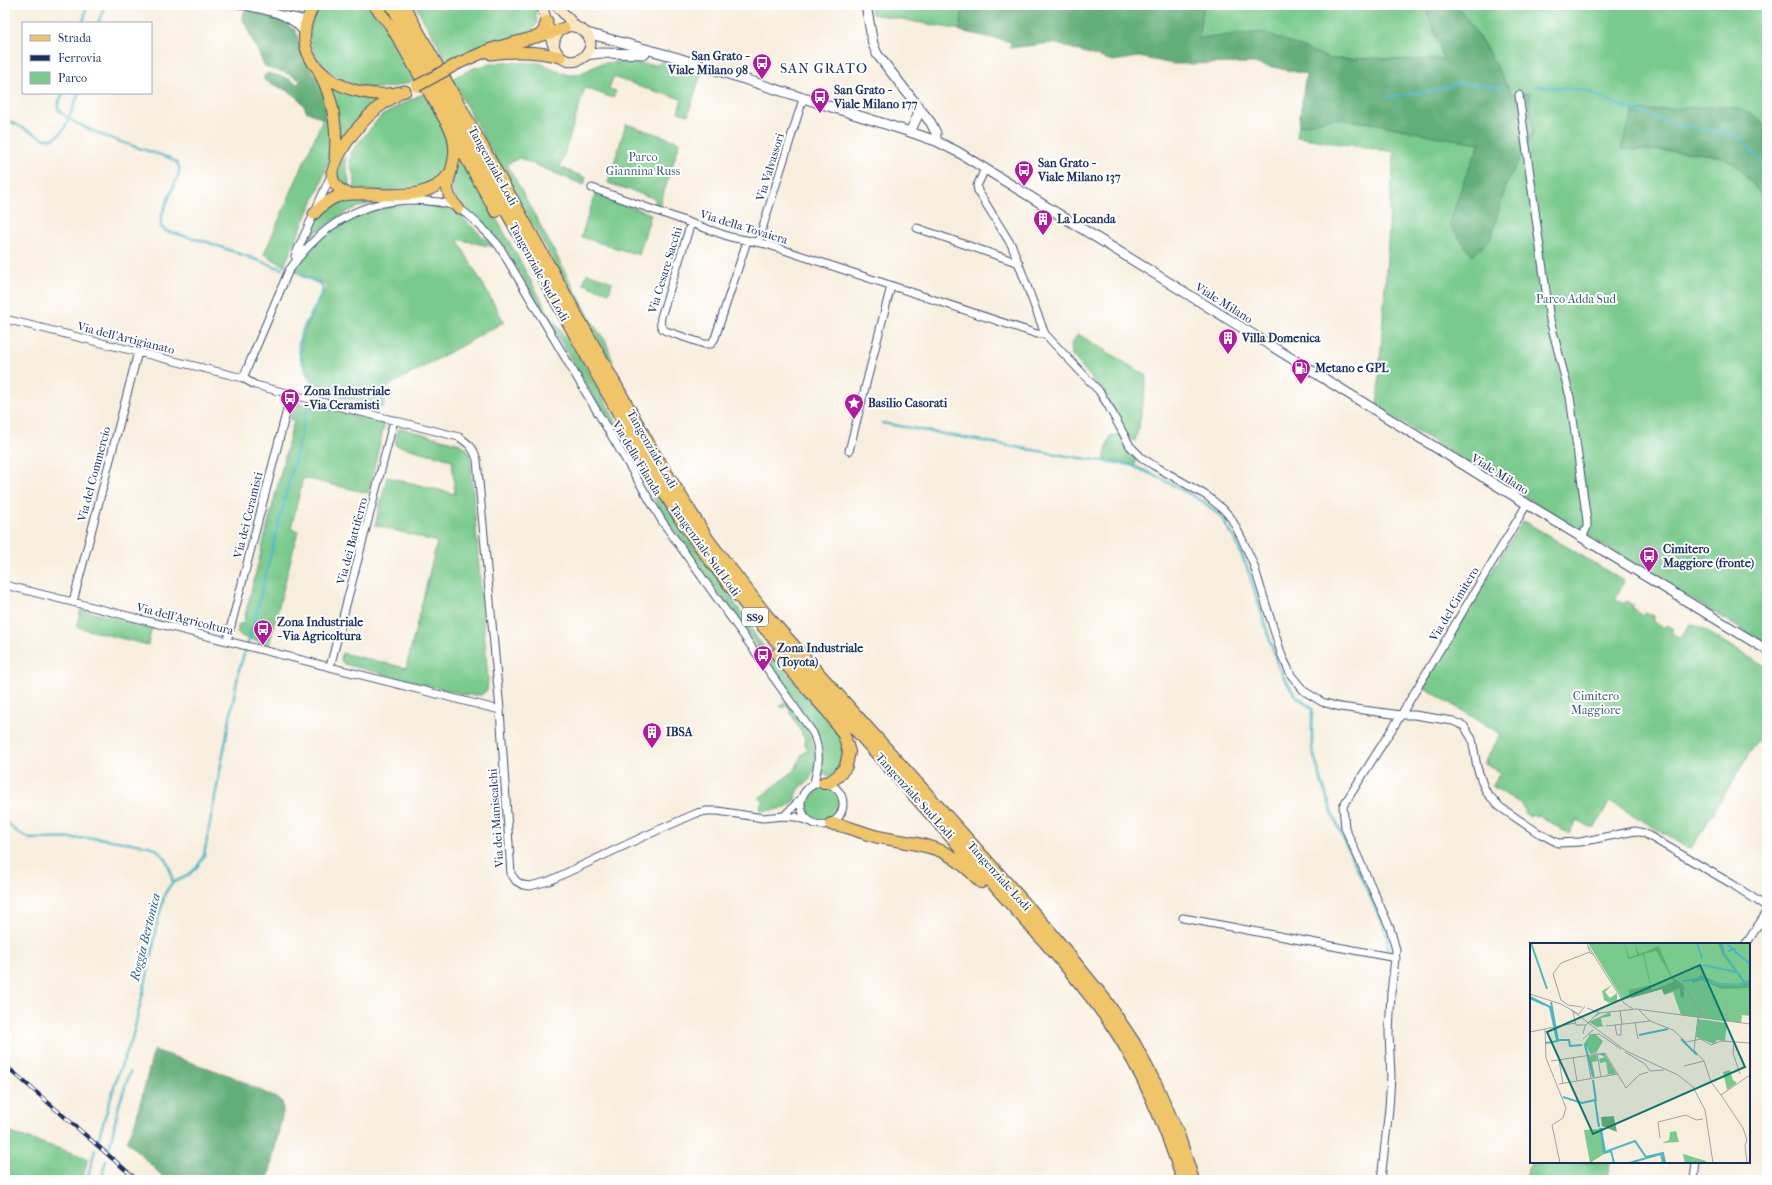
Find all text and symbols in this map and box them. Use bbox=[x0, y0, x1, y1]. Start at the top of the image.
legend bbox=[22, 22, 152, 94]
text: Strada bbox=[58, 31, 92, 45]
place label: San Grato - Viale Milano 98 bbox=[667, 49, 750, 78]
text: Ferrovia bbox=[58, 51, 102, 65]
bus stop icon: San Grato - Viale Milano 98 bbox=[751, 52, 773, 80]
district label: SAN GRATO bbox=[780, 60, 868, 77]
text: Parco bbox=[58, 71, 87, 85]
place label: San Grato - Viale Milano 177 bbox=[833, 83, 918, 111]
bus stop icon: San Grato - Viale Milano 177 bbox=[809, 86, 831, 114]
street label: Tangenziale Lodi bbox=[465, 124, 521, 208]
street label: Via Valvassori bbox=[753, 131, 787, 204]
park label: Parco Giannina Russ bbox=[606, 150, 681, 178]
place label: San Grato - Viale Milano 137 bbox=[1037, 156, 1121, 185]
bus stop icon: San Grato - Viale Milano 137 bbox=[1013, 159, 1035, 187]
street label: Via della Tovaiera bbox=[698, 207, 790, 247]
building icon: La Locanda bbox=[1032, 208, 1054, 236]
place label: La Locanda bbox=[1057, 212, 1116, 226]
street label: Tangenziale Sud Lodi bbox=[506, 220, 572, 324]
street label: Via Cesare Sacchi bbox=[645, 225, 685, 316]
street label: Viale Milano bbox=[1192, 279, 1255, 326]
park label: Parco Adda Sud bbox=[1536, 292, 1617, 306]
street label: Via dell'Artigianato bbox=[75, 319, 176, 357]
building icon: Villa Domenica bbox=[1217, 327, 1239, 355]
place label: Villa Domenica bbox=[1241, 331, 1321, 345]
fuel station icon: Metano e GPL bbox=[1290, 357, 1312, 385]
place label: Metano e GPL bbox=[1314, 361, 1389, 375]
place label: Zona Industriale - Via Ceramisti bbox=[304, 384, 390, 412]
bus stop icon: Zona Industriale - Via Ceramisti bbox=[279, 387, 301, 415]
place icon: Basilio Casorati bbox=[843, 392, 865, 420]
place label: Basilio Casorati bbox=[868, 396, 948, 410]
street label: Tangenziale Lodi bbox=[624, 407, 680, 491]
street label: Via della Filanda bbox=[609, 417, 665, 498]
street label: Via del Commercio bbox=[74, 425, 113, 524]
street label: Viale Milano bbox=[1468, 450, 1531, 497]
street label: Via dei Ceramisti bbox=[230, 470, 266, 561]
street label: Via dei Battiferro bbox=[333, 496, 370, 587]
street label: Tangenziale Sud Lodi bbox=[667, 501, 743, 599]
place label: Cimitero Maggiore (fronte) bbox=[1662, 542, 1754, 571]
bus stop icon: Cimitero Maggiore (fronte) bbox=[1638, 545, 1660, 573]
street label: Via del Cimitero bbox=[1426, 564, 1482, 645]
street label: Via dell'Agricoltura bbox=[134, 600, 235, 638]
road number: SS9 bbox=[742, 608, 768, 626]
place label: Zona Industriale - Via Agricoltura bbox=[277, 615, 363, 644]
bus stop icon: Zona Industriale - Via Agricoltura bbox=[252, 618, 274, 646]
place label: Zona Industriale (Toyota) bbox=[777, 641, 863, 670]
bus stop icon: Zona Industriale (Toyota) bbox=[752, 644, 774, 672]
park label: Cimitero Maggiore bbox=[1571, 689, 1621, 717]
building icon: IBSA bbox=[641, 721, 663, 749]
place label: IBSA bbox=[666, 725, 694, 739]
street label: Tangenziale Sud Lodi bbox=[873, 750, 957, 842]
street label: Via dei Maniscalchi bbox=[486, 768, 507, 869]
street label: Tangenziale Lodi bbox=[964, 838, 1034, 914]
water label: Roggia Bertonica bbox=[127, 891, 163, 983]
inset map bbox=[1530, 943, 1750, 1163]

